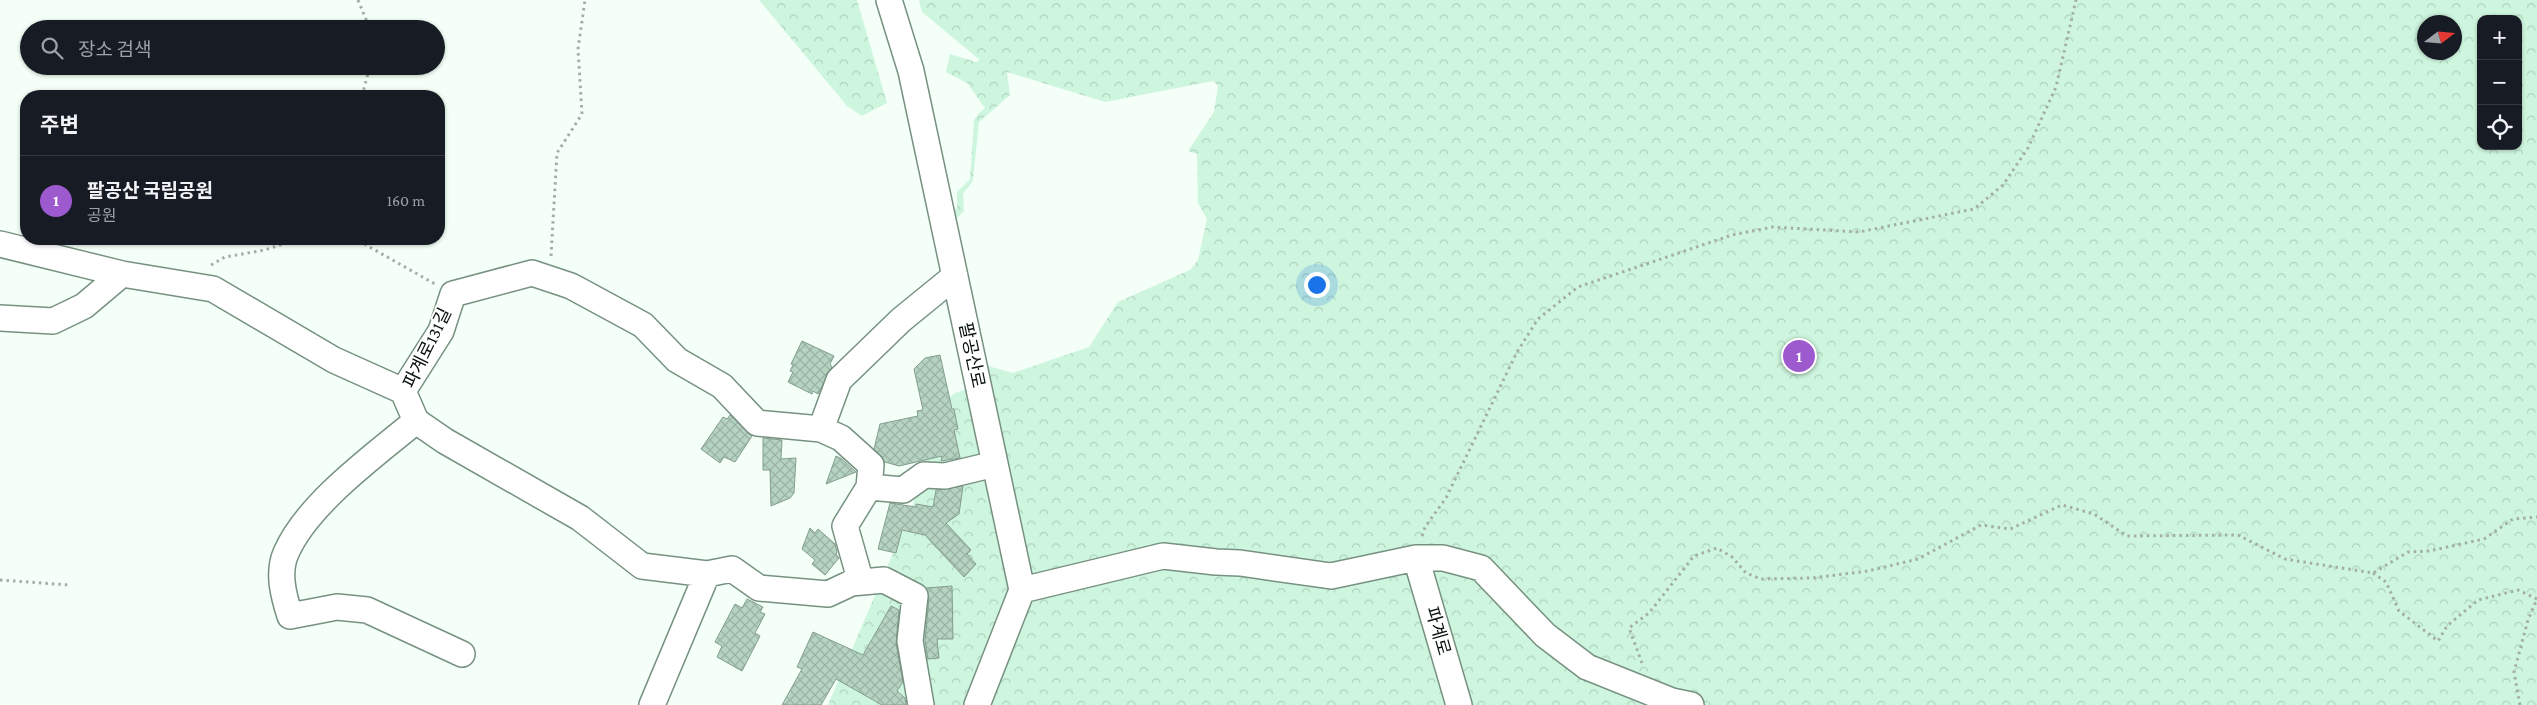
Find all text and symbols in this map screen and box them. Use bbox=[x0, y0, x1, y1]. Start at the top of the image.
north arrow bbox=[2417, 15, 2462, 60]
map controls bbox=[2477, 15, 2522, 150]
button: + bbox=[2477, 15, 2522, 60]
search box bbox=[20, 20, 445, 75]
icon: search bbox=[38, 34, 66, 62]
text: 장소 검색 bbox=[78, 39, 151, 60]
button: − bbox=[2477, 60, 2522, 105]
button: locate bbox=[2477, 105, 2522, 150]
text: 주변 bbox=[40, 113, 79, 137]
text: 팔공산 국립공원 bbox=[87, 180, 213, 201]
text: 1 bbox=[53, 192, 59, 209]
text: 160 m bbox=[387, 192, 425, 209]
text: 공원 bbox=[87, 207, 116, 224]
your location bbox=[1304, 272, 1330, 298]
street label: 파계로131길 bbox=[399, 305, 455, 391]
street label: 팔공산로 bbox=[955, 321, 989, 389]
pin: 1 bbox=[1783, 337, 1815, 375]
street label: 파계로 bbox=[1422, 604, 1454, 658]

